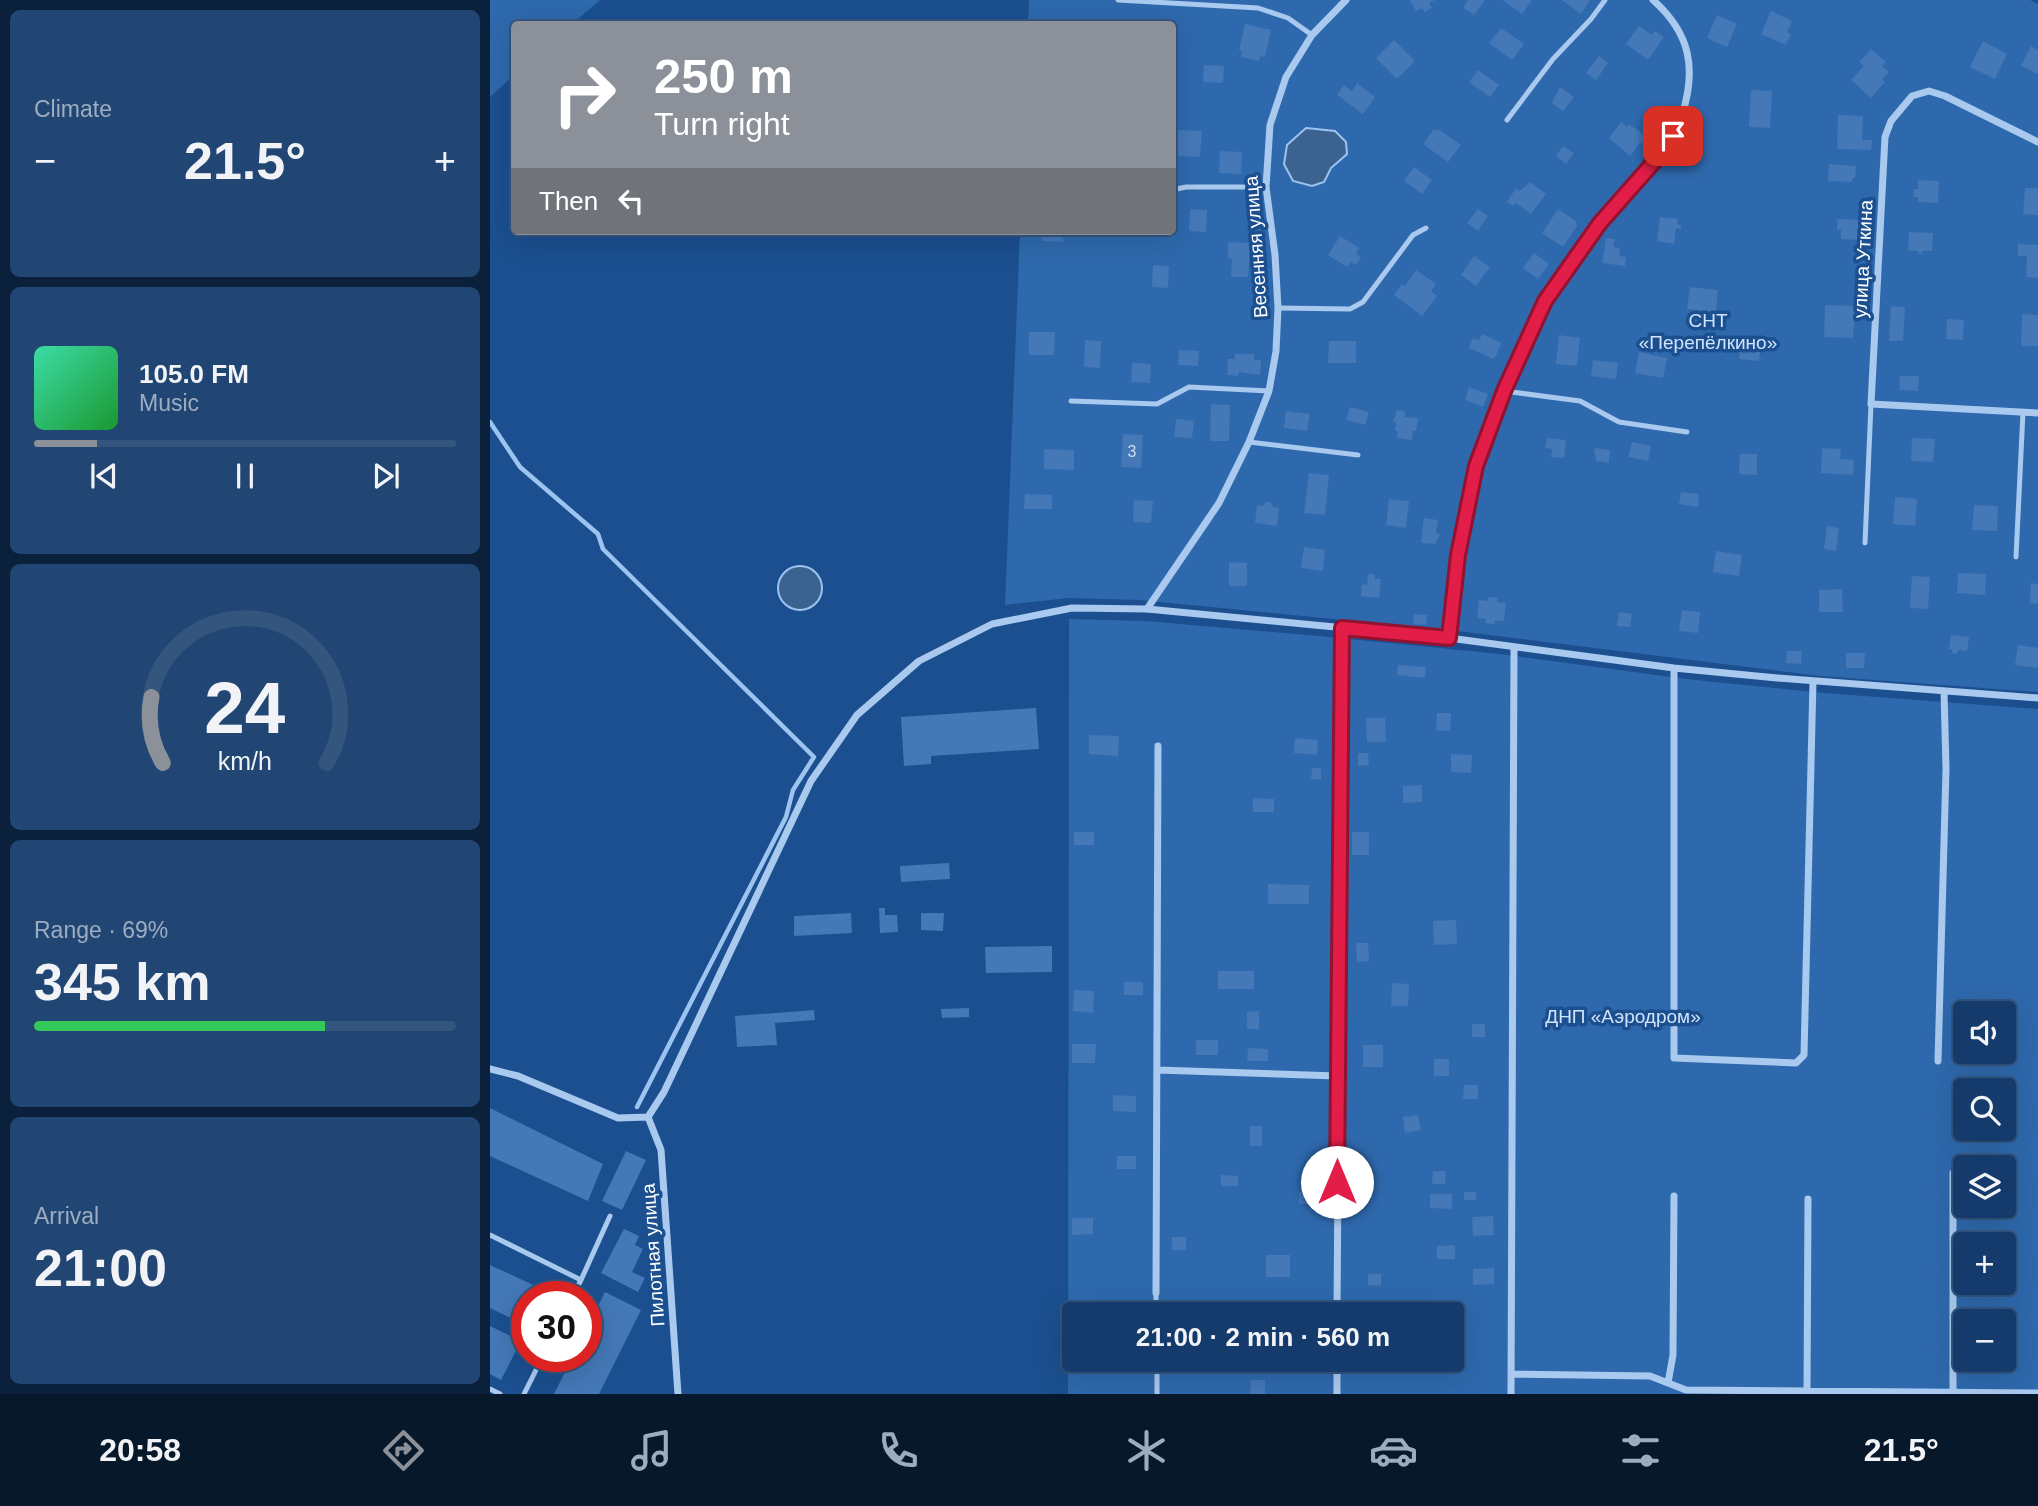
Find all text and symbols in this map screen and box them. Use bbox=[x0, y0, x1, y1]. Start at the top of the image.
icon: right bbox=[539, 49, 630, 140]
text: 250 m bbox=[654, 49, 793, 103]
text: Climate bbox=[34, 96, 112, 122]
text: Turn right bbox=[654, 106, 790, 142]
pin bbox=[1643, 106, 1703, 166]
icon: arrive bbox=[1654, 117, 1692, 155]
text: 21.5° bbox=[184, 132, 306, 190]
text: − bbox=[34, 140, 56, 182]
text: + bbox=[434, 140, 456, 182]
street label: Весенняя улица bbox=[1241, 175, 1271, 319]
icon: left bbox=[612, 182, 650, 220]
text: Then bbox=[539, 186, 598, 216]
street label: улица Уткина bbox=[1849, 199, 1877, 319]
park label: СНТ «Перепёлкино» bbox=[1639, 310, 1777, 353]
text: 105.0 FM bbox=[139, 359, 249, 389]
text: Music bbox=[139, 390, 199, 416]
house number: 3 bbox=[1128, 443, 1137, 460]
icon: previous bbox=[85, 457, 123, 495]
icon: pause bbox=[226, 457, 264, 495]
icon: next bbox=[367, 457, 405, 495]
text: 24 bbox=[205, 667, 286, 748]
text: km/h bbox=[218, 747, 272, 775]
text: Range · 69% bbox=[34, 917, 168, 943]
text: 345 km bbox=[34, 953, 210, 1011]
map controls bbox=[1953, 1001, 2016, 1372]
button: sound bbox=[1953, 1001, 2016, 1064]
park label: ДНП «Аэродром» bbox=[1545, 1006, 1701, 1027]
button: search bbox=[1953, 1078, 2016, 1141]
position arrow bbox=[1300, 1145, 1374, 1219]
button: layers bbox=[1953, 1155, 2016, 1218]
street label: Пилотная улица bbox=[637, 1182, 668, 1327]
text: Arrival bbox=[34, 1203, 99, 1229]
button: + bbox=[1953, 1232, 2016, 1295]
text: 21:00 bbox=[34, 1239, 167, 1297]
speed limit sign: 30 bbox=[511, 1281, 602, 1372]
button: − bbox=[1953, 1309, 2016, 1372]
text: 21:00 · 2 min · 560 m bbox=[1136, 1322, 1390, 1352]
icon: directions bbox=[379, 1426, 428, 1475]
icon: music bbox=[627, 1426, 676, 1475]
icon: phone bbox=[874, 1426, 923, 1475]
icon: climate bbox=[1122, 1426, 1171, 1475]
icon: car bbox=[1369, 1426, 1418, 1475]
icon: filters bbox=[1616, 1426, 1665, 1475]
text: 20:58 bbox=[99, 1432, 181, 1468]
text: 21.5° bbox=[1864, 1432, 1939, 1468]

